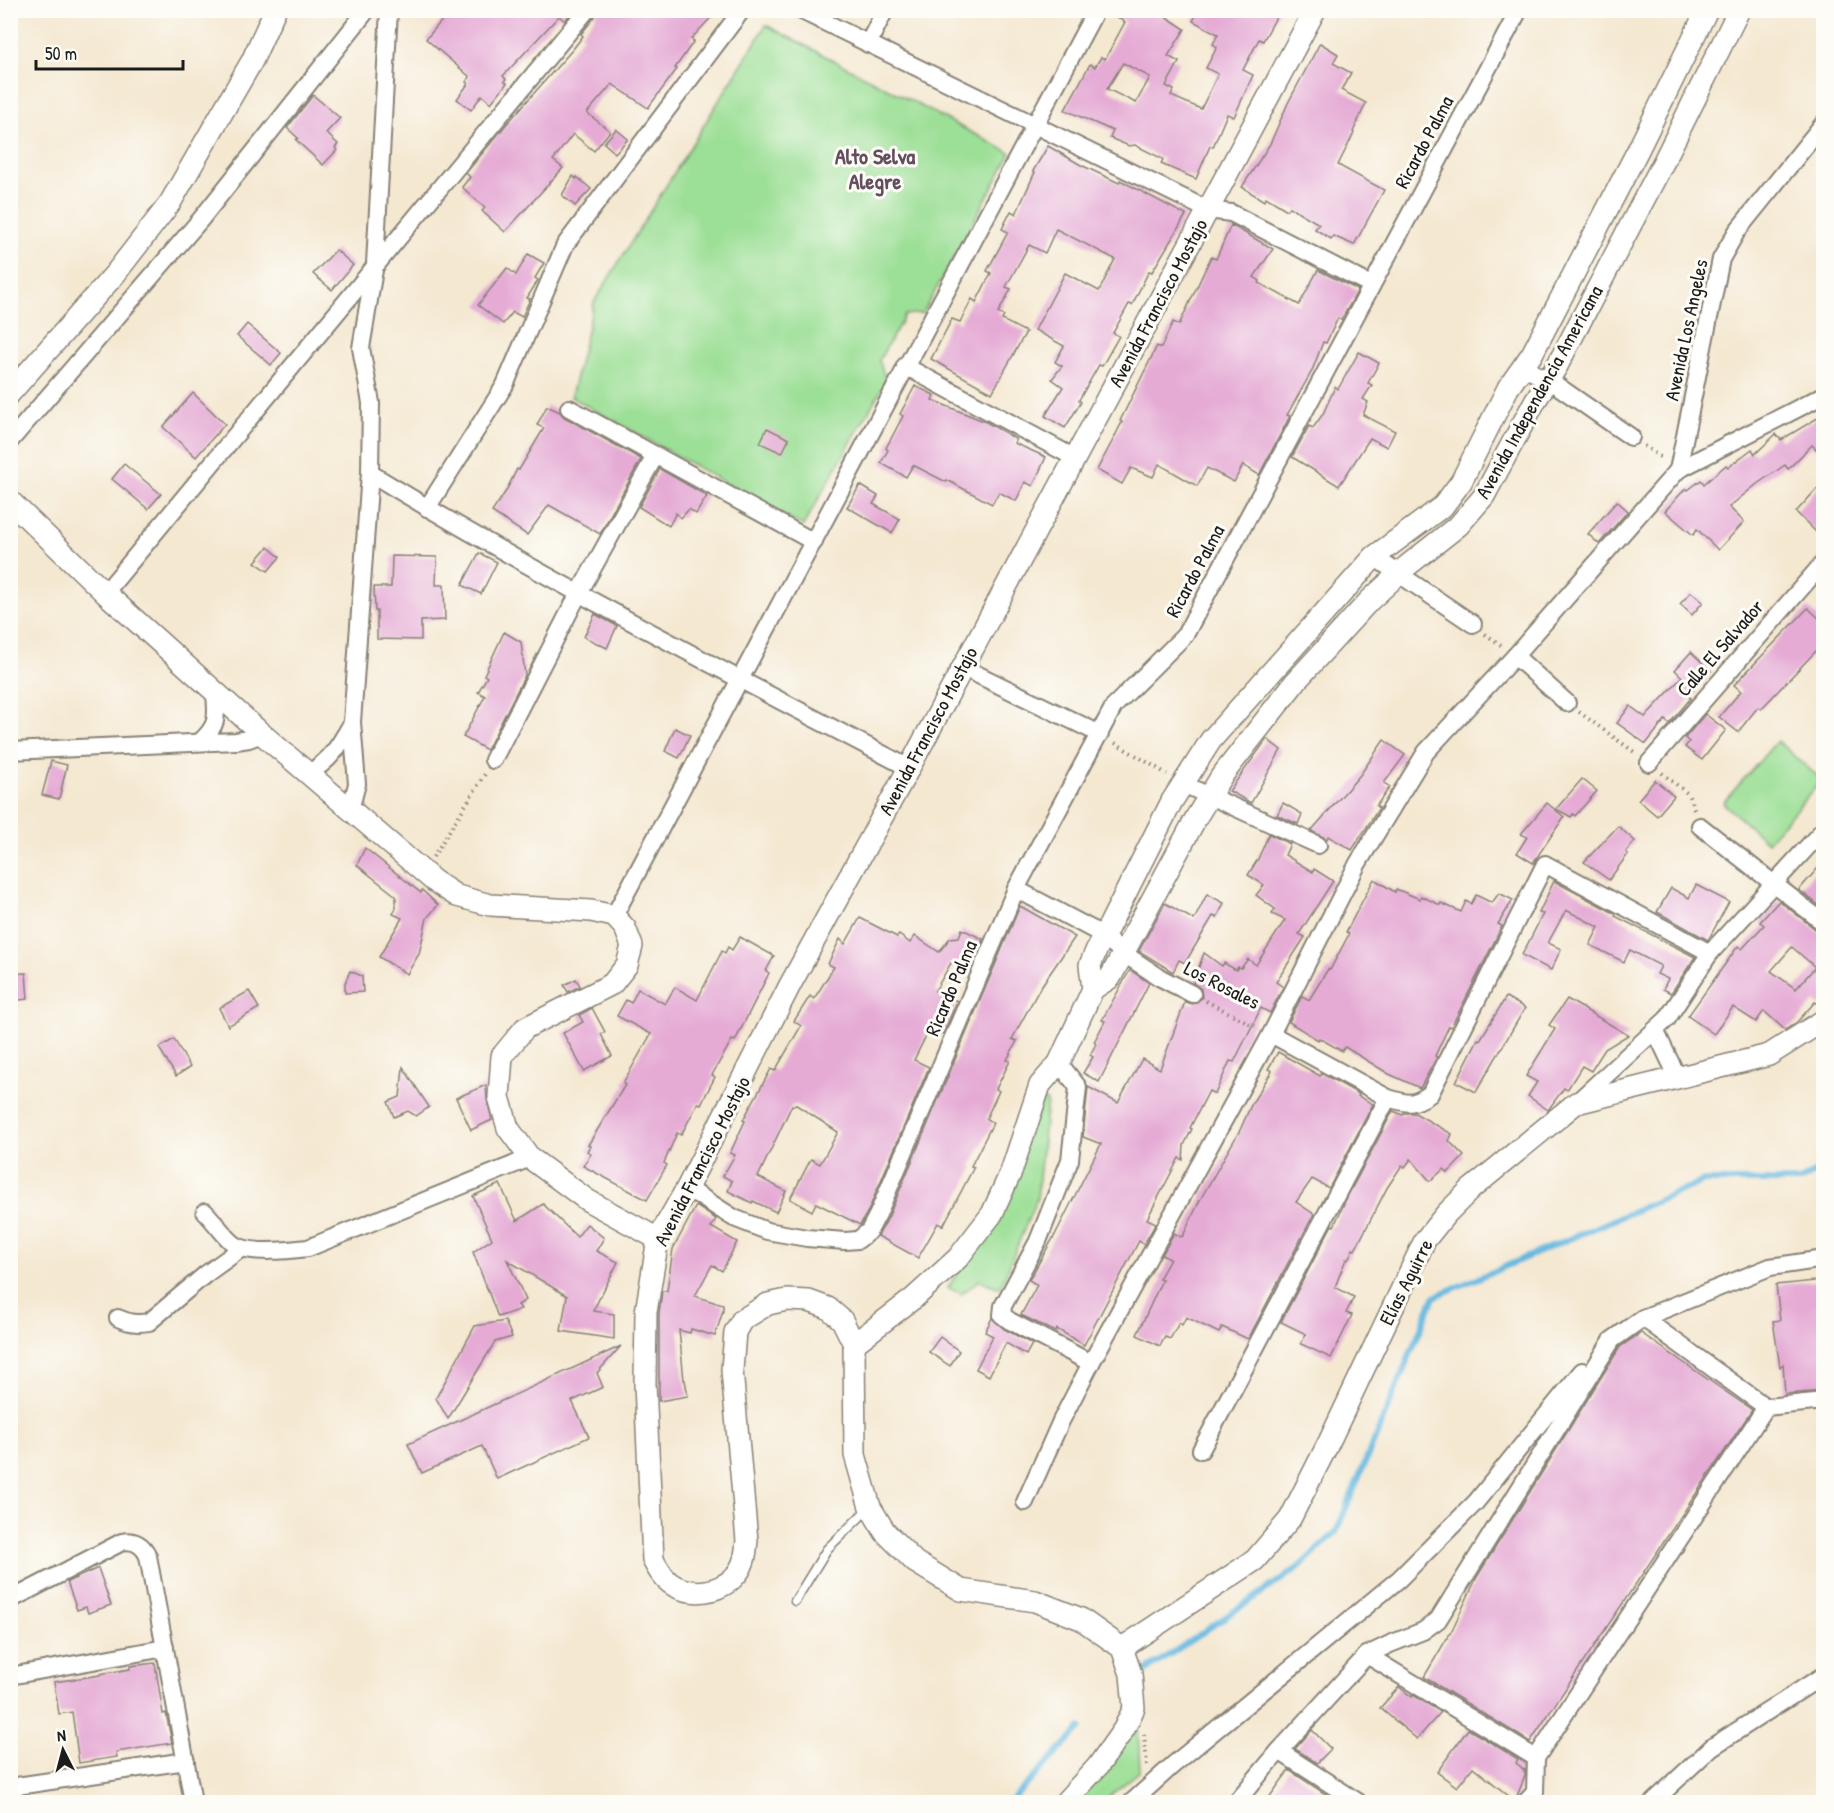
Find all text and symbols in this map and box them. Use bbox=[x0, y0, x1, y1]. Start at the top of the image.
scale bar bbox=[36, 33, 183, 71]
text: 50 m bbox=[45, 41, 77, 66]
street label: Ricardo Palma bbox=[1388, 90, 1459, 193]
district label: Alto Selva Alegre bbox=[835, 141, 915, 197]
street label: Avenida Francisco Mostajo bbox=[1102, 214, 1213, 392]
street label: Avenida Los Angeles bbox=[1657, 256, 1714, 403]
street label: Avenida Independencia Americana bbox=[1469, 280, 1609, 503]
street label: Ricardo Palma bbox=[1159, 519, 1230, 622]
street label: Calle El Salvador bbox=[1670, 593, 1770, 702]
street label: Avenida Francisco Mostajo bbox=[872, 642, 983, 820]
street label: Ricardo Palma bbox=[918, 936, 983, 1040]
street label: Los Rosales bbox=[1180, 954, 1265, 1015]
street label: Avenida Francisco Mostajo bbox=[647, 1071, 756, 1250]
street label: Elías Aguirre bbox=[1372, 1234, 1439, 1329]
north arrow bbox=[33, 1720, 93, 1780]
text: N bbox=[56, 1724, 67, 1746]

